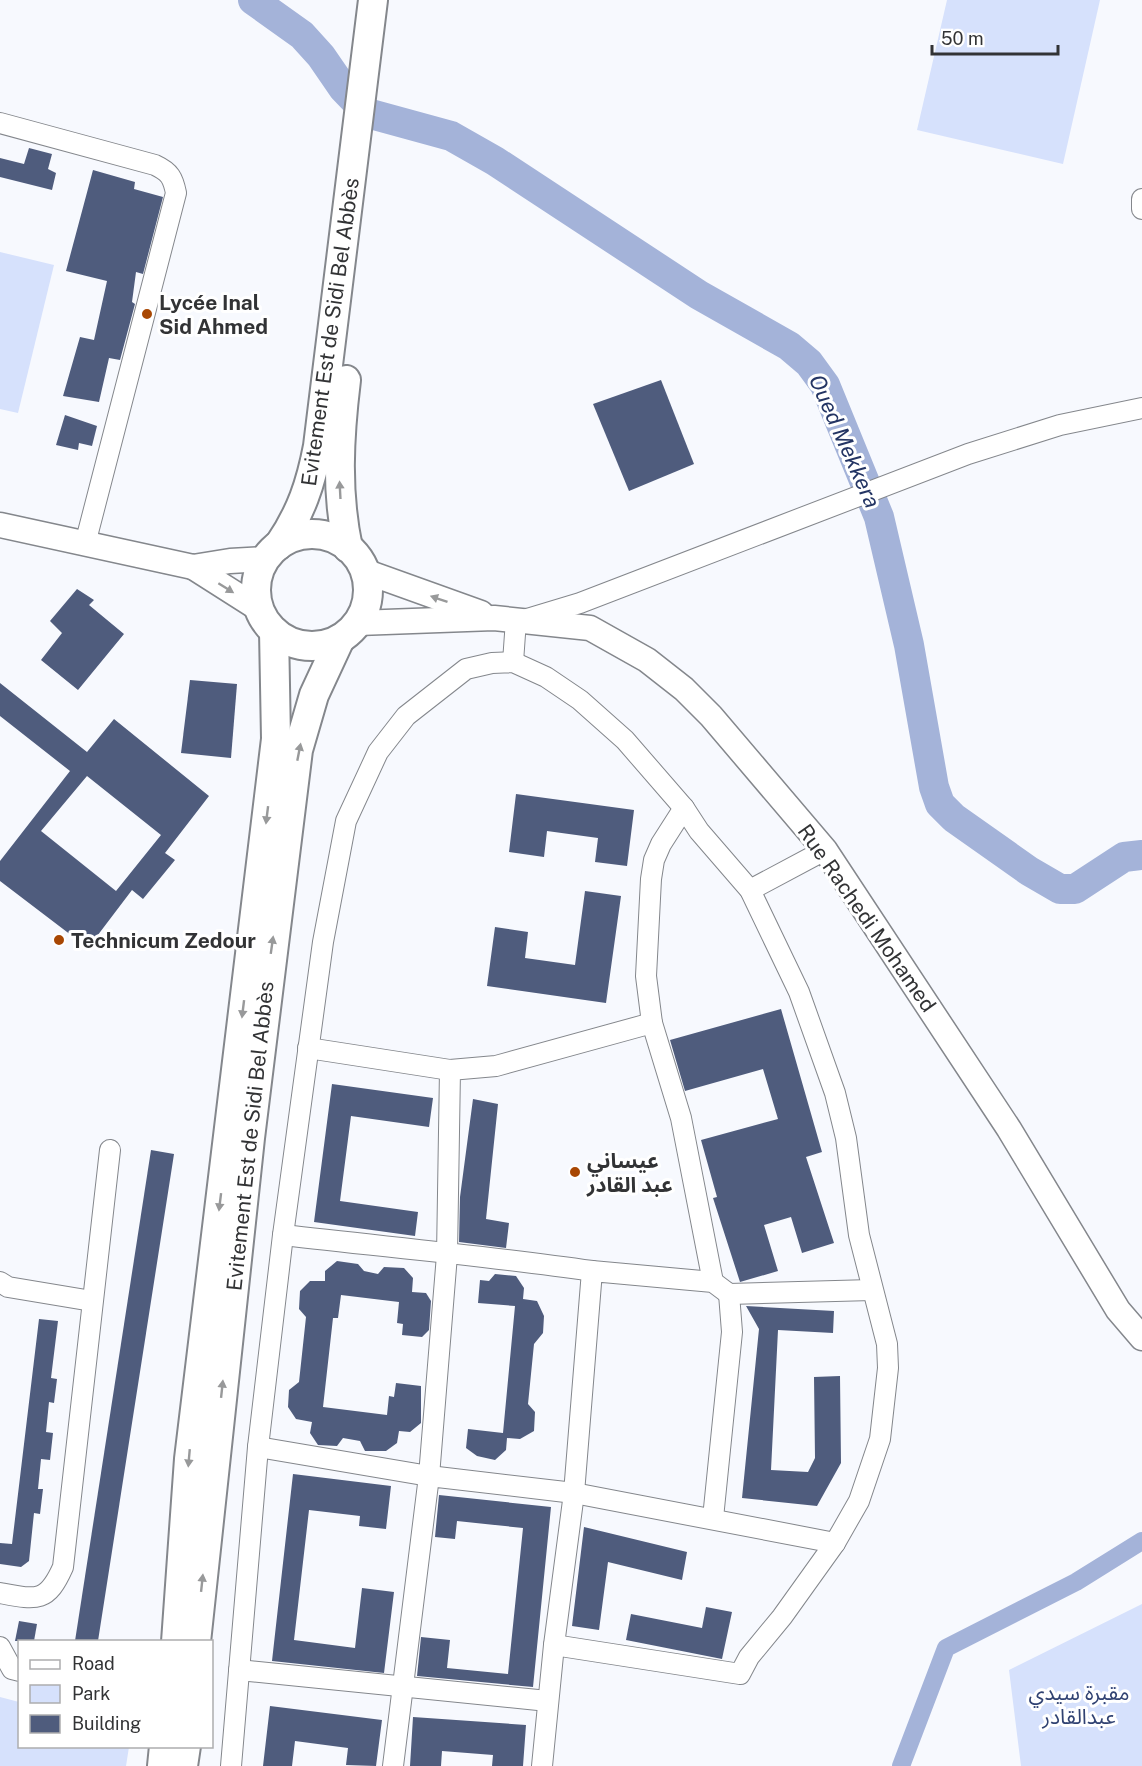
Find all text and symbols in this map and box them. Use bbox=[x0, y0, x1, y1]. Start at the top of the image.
scale bar bbox=[932, 18, 1058, 56]
text: 50 m bbox=[941, 28, 984, 49]
street label: Evitement Est de Sidi Bel Abbès bbox=[296, 176, 364, 488]
place label: Lycée Inal Sid Ahmed bbox=[159, 290, 268, 339]
marker: Lycée Inal Sid Ahmed bbox=[140, 307, 154, 321]
water label: Oued Mekkera bbox=[804, 370, 886, 512]
one-way arrow bbox=[335, 481, 344, 500]
one-way arrow bbox=[218, 582, 234, 593]
one-way arrow bbox=[430, 593, 448, 603]
one-way arrow bbox=[295, 742, 304, 761]
one-way arrow bbox=[262, 806, 272, 825]
street label: Rue Rachedi Mohamed bbox=[793, 819, 941, 1017]
place label: Technicum Zedour bbox=[71, 928, 256, 953]
marker: Technicum Zedour bbox=[52, 933, 66, 947]
one-way arrow bbox=[268, 936, 277, 955]
street label: Evitement Est de Sidi Bel Abbès bbox=[221, 980, 279, 1292]
one-way arrow bbox=[238, 999, 248, 1018]
place label: عيساني عبد القادر bbox=[586, 1148, 673, 1197]
marker: عيساني عبد القادر bbox=[568, 1165, 582, 1179]
one-way arrow bbox=[215, 1193, 224, 1212]
one-way arrow bbox=[217, 1380, 227, 1399]
one-way arrow bbox=[184, 1449, 194, 1468]
one-way arrow bbox=[197, 1574, 207, 1593]
legend bbox=[18, 1640, 213, 1748]
text: Road bbox=[72, 1653, 115, 1674]
park label: مقبرة سيدي عبدالقادر bbox=[1028, 1680, 1130, 1729]
text: Park bbox=[72, 1683, 110, 1704]
text: Building bbox=[72, 1713, 141, 1734]

